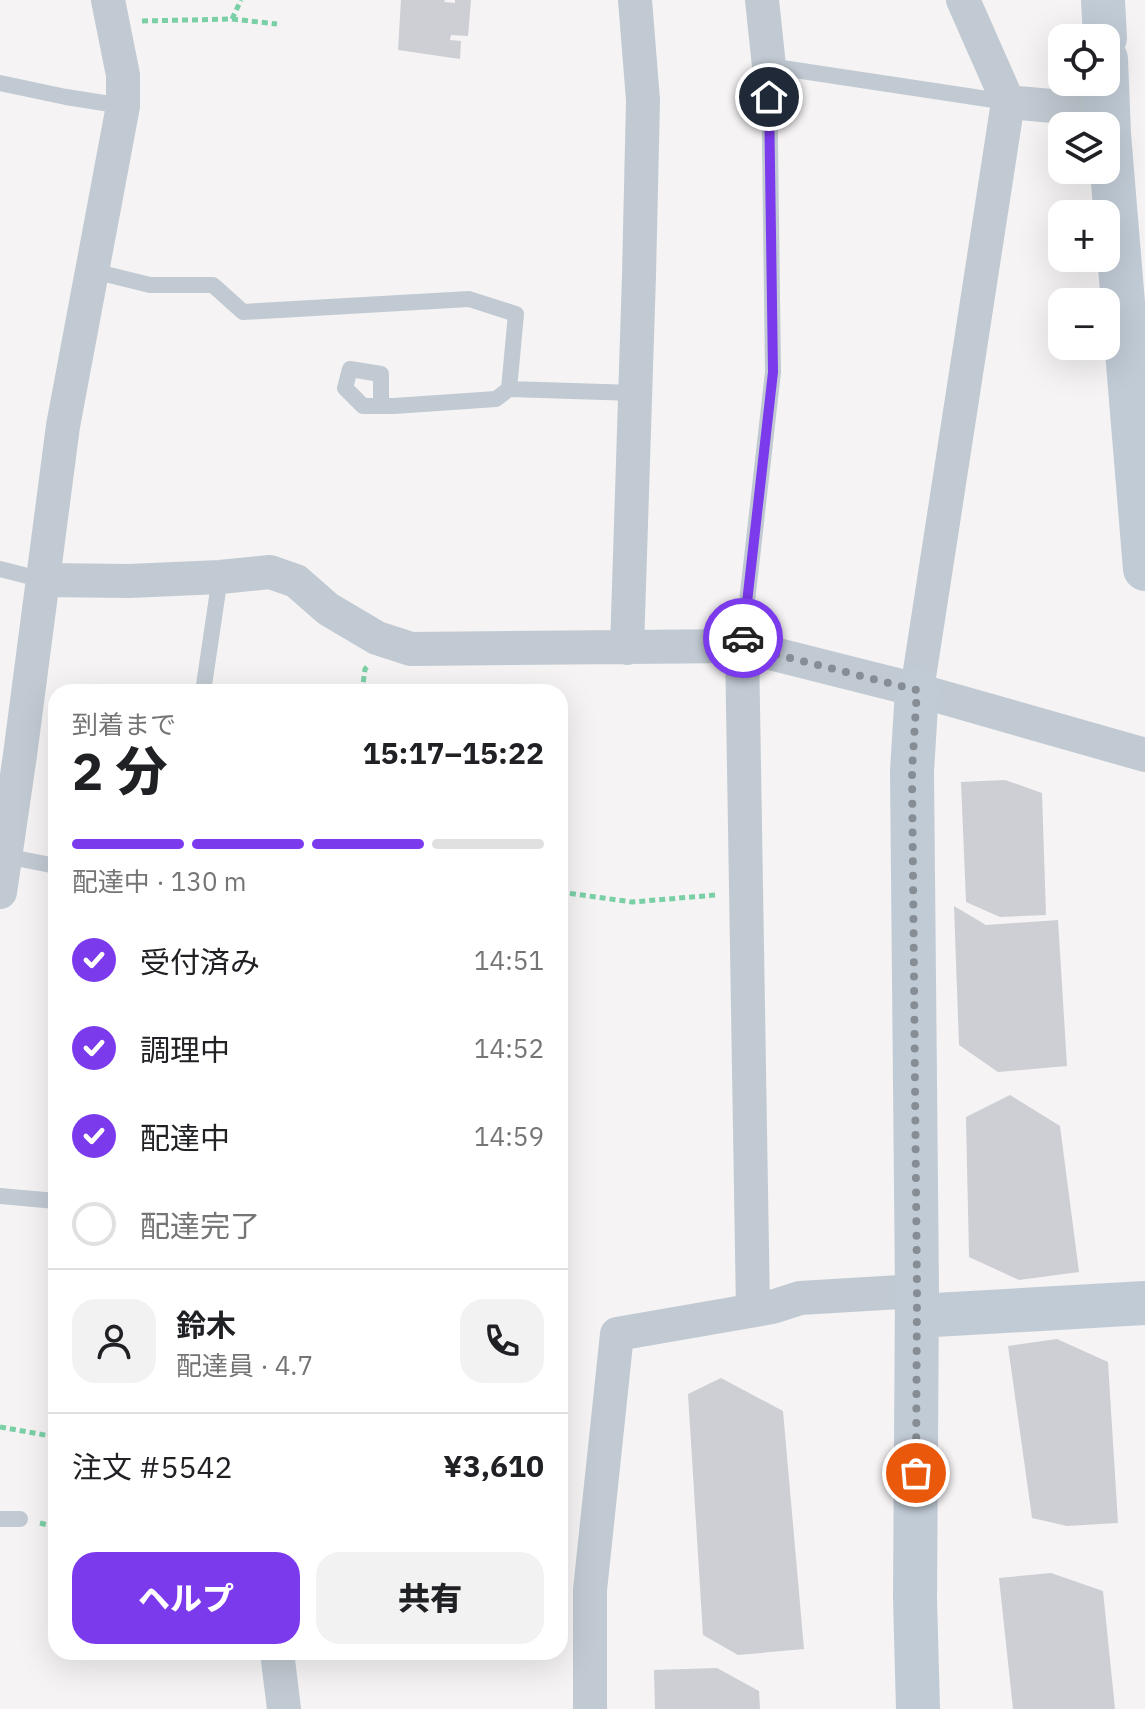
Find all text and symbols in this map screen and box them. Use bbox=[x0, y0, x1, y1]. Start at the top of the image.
map controls bbox=[1048, 24, 1120, 360]
button: locate bbox=[1048, 24, 1120, 96]
pin bbox=[735, 63, 803, 131]
icon: home bbox=[747, 75, 791, 119]
button: layers bbox=[1048, 112, 1120, 184]
button: + bbox=[1048, 200, 1120, 272]
button: − bbox=[1048, 288, 1120, 360]
courier bbox=[703, 598, 783, 678]
icon: car bbox=[721, 616, 765, 660]
text: 到着まで bbox=[72, 707, 176, 741]
text: 15:17–15:22 bbox=[363, 733, 544, 772]
text: 2 分 bbox=[72, 737, 167, 804]
text: 配達中 · 130 m bbox=[72, 864, 246, 898]
icon: check bbox=[72, 938, 116, 982]
text: 受付済み bbox=[140, 942, 260, 981]
text: 14:51 bbox=[474, 943, 544, 977]
icon: check bbox=[72, 1026, 116, 1070]
text: 調理中 bbox=[140, 1030, 230, 1069]
text: 14:52 bbox=[474, 1031, 544, 1065]
icon: check bbox=[72, 1114, 116, 1158]
text: 配達中 bbox=[140, 1118, 230, 1157]
text: 14:59 bbox=[474, 1119, 544, 1153]
text: 配達完了 bbox=[140, 1206, 260, 1245]
button: person bbox=[72, 1299, 156, 1383]
button: phone bbox=[460, 1299, 544, 1383]
text: 鈴木 bbox=[176, 1305, 236, 1344]
text: 配達員 · 4.7 bbox=[176, 1348, 313, 1382]
pin bbox=[882, 1439, 950, 1507]
text: ¥3,610 bbox=[443, 1446, 544, 1485]
text: 注文 #5542 bbox=[72, 1447, 232, 1486]
icon: bag bbox=[894, 1451, 938, 1495]
button: ヘルプ bbox=[72, 1552, 300, 1644]
button: 共有 bbox=[316, 1552, 544, 1644]

